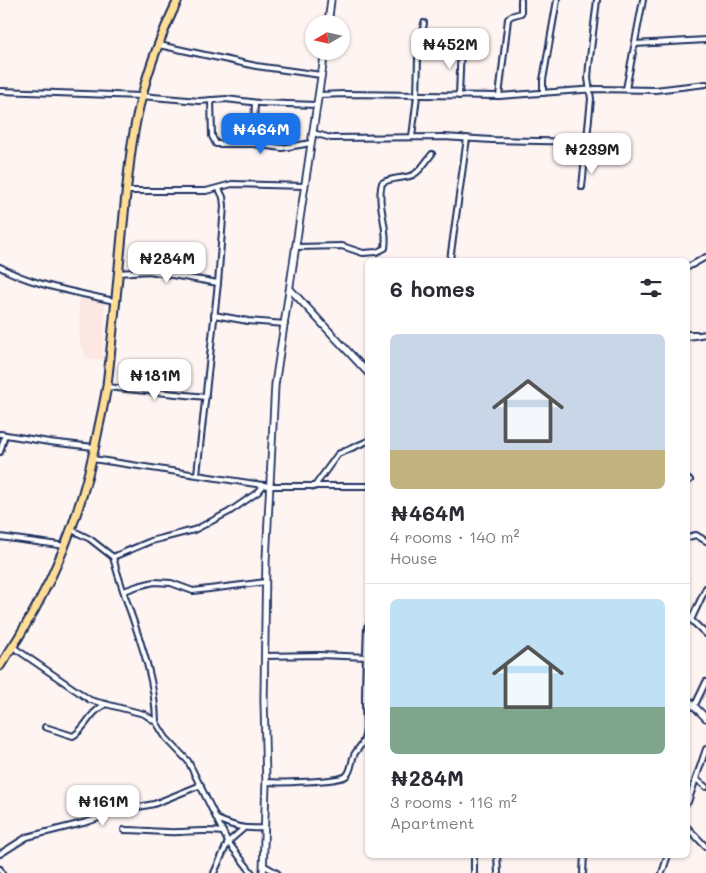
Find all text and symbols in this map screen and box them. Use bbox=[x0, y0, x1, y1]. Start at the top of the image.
north arrow bbox=[305, 15, 350, 60]
map controls bbox=[305, 15, 350, 60]
pin: ₦452M bbox=[415, 28, 485, 70]
text: ₦452M bbox=[422, 33, 478, 54]
pin: ₦464M bbox=[226, 112, 296, 155]
text: ₦464M bbox=[232, 118, 290, 139]
pin: ₦239M bbox=[557, 132, 627, 175]
text: ₦239M bbox=[564, 138, 620, 159]
pin: ₦284M bbox=[132, 242, 202, 284]
text: ₦284M bbox=[139, 247, 195, 268]
icon: filters bbox=[637, 274, 665, 302]
text: 6 homes bbox=[390, 275, 475, 302]
pin: ₦181M bbox=[120, 358, 190, 401]
text: ₦181M bbox=[129, 364, 181, 385]
icon: home bbox=[483, 366, 573, 456]
text: ₦464M bbox=[390, 499, 465, 526]
text: 4 rooms · 140 m² bbox=[390, 526, 520, 547]
text: House bbox=[390, 547, 437, 568]
icon: home bbox=[483, 632, 573, 722]
text: ₦284M bbox=[390, 764, 464, 791]
pin: ₦161M bbox=[68, 784, 138, 827]
text: ₦161M bbox=[77, 790, 129, 811]
text: 3 rooms · 116 m² bbox=[390, 791, 517, 812]
text: Apartment bbox=[390, 812, 475, 833]

